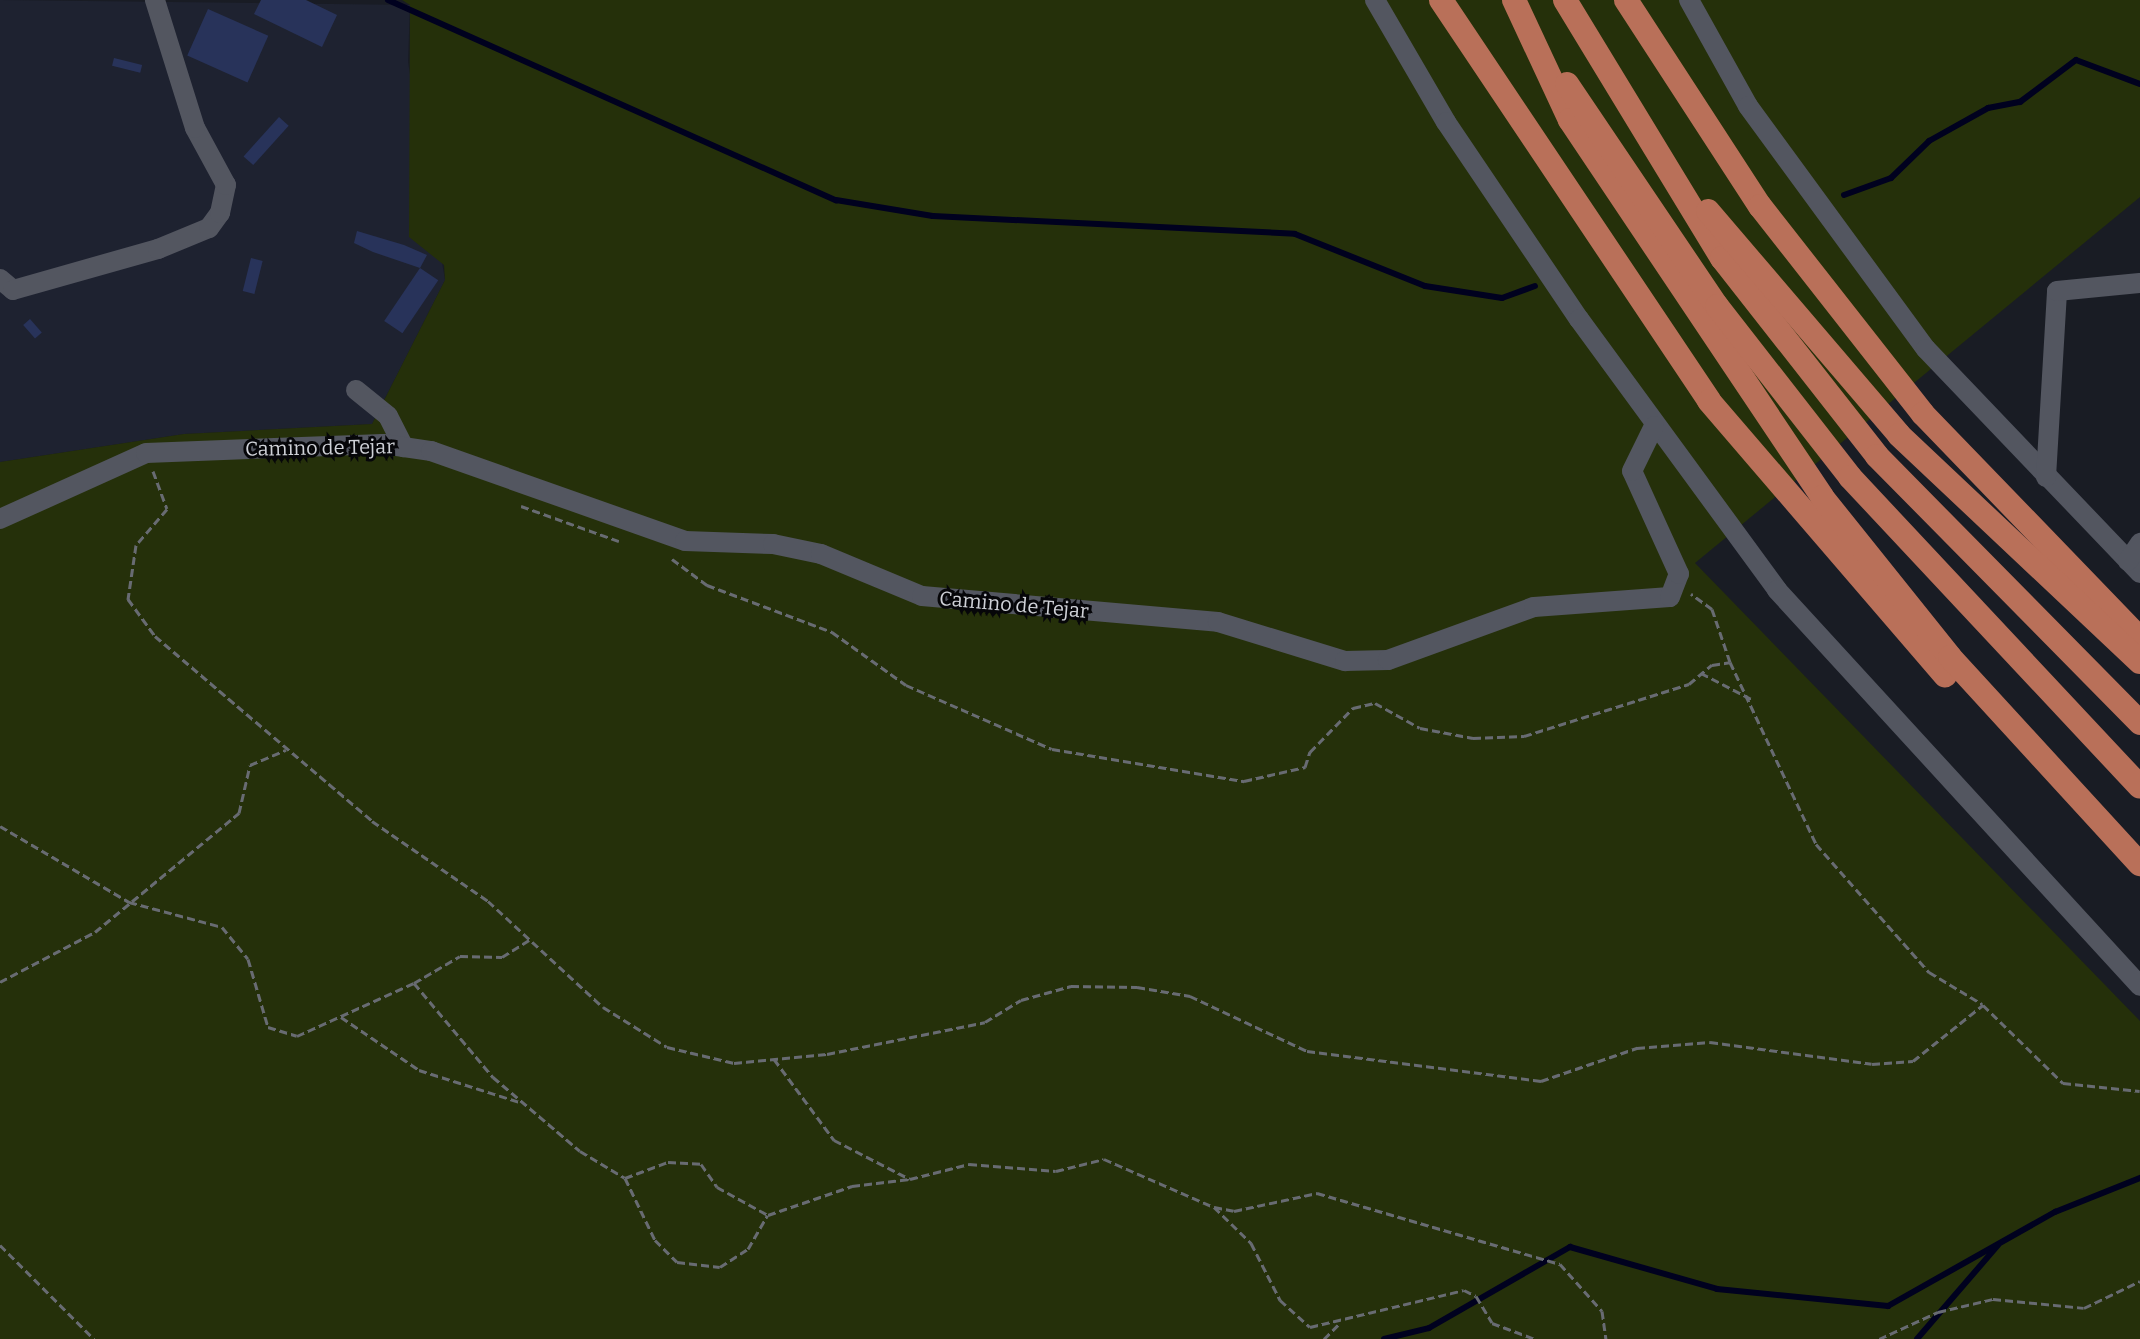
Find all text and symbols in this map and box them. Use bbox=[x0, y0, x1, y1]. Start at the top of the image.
street label: Camino de Tejar bbox=[245, 435, 395, 461]
street label: Camino de Tejar bbox=[938, 587, 1090, 623]

